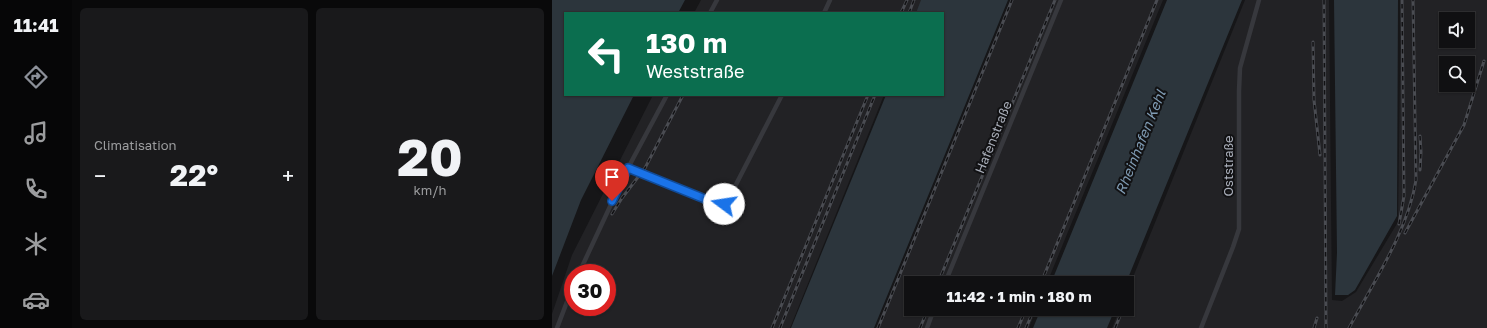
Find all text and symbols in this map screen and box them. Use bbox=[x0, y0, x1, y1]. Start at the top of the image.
map controls bbox=[1439, 12, 1475, 92]
button: sound bbox=[1439, 12, 1475, 48]
text: 11:41 bbox=[14, 14, 58, 36]
text: 130 m bbox=[646, 26, 727, 59]
icon: left bbox=[580, 28, 632, 80]
button: search bbox=[1439, 56, 1475, 92]
text: Weststraße bbox=[646, 60, 744, 82]
icon: directions bbox=[22, 63, 50, 91]
water label: Rheinhafen Kehl bbox=[1111, 87, 1169, 197]
street label: Hafenstraße bbox=[971, 98, 1015, 176]
icon: music bbox=[22, 119, 50, 147]
text: 20 bbox=[397, 125, 463, 187]
street label: Oststraße bbox=[1220, 135, 1236, 197]
text: Climatisation bbox=[94, 137, 176, 153]
text: 22° bbox=[170, 157, 218, 193]
pin bbox=[595, 160, 629, 201]
text: − bbox=[94, 162, 106, 189]
text: + bbox=[282, 162, 294, 189]
icon: arrive bbox=[601, 166, 623, 188]
icon: phone bbox=[22, 175, 50, 203]
text: km/h bbox=[413, 182, 447, 198]
position arrow bbox=[703, 183, 745, 225]
icon: climate bbox=[22, 230, 50, 258]
speed limit sign: 30 bbox=[564, 264, 616, 316]
icon: car bbox=[22, 286, 50, 314]
text: 11:42 · 1 min · 180 m bbox=[946, 287, 1092, 305]

